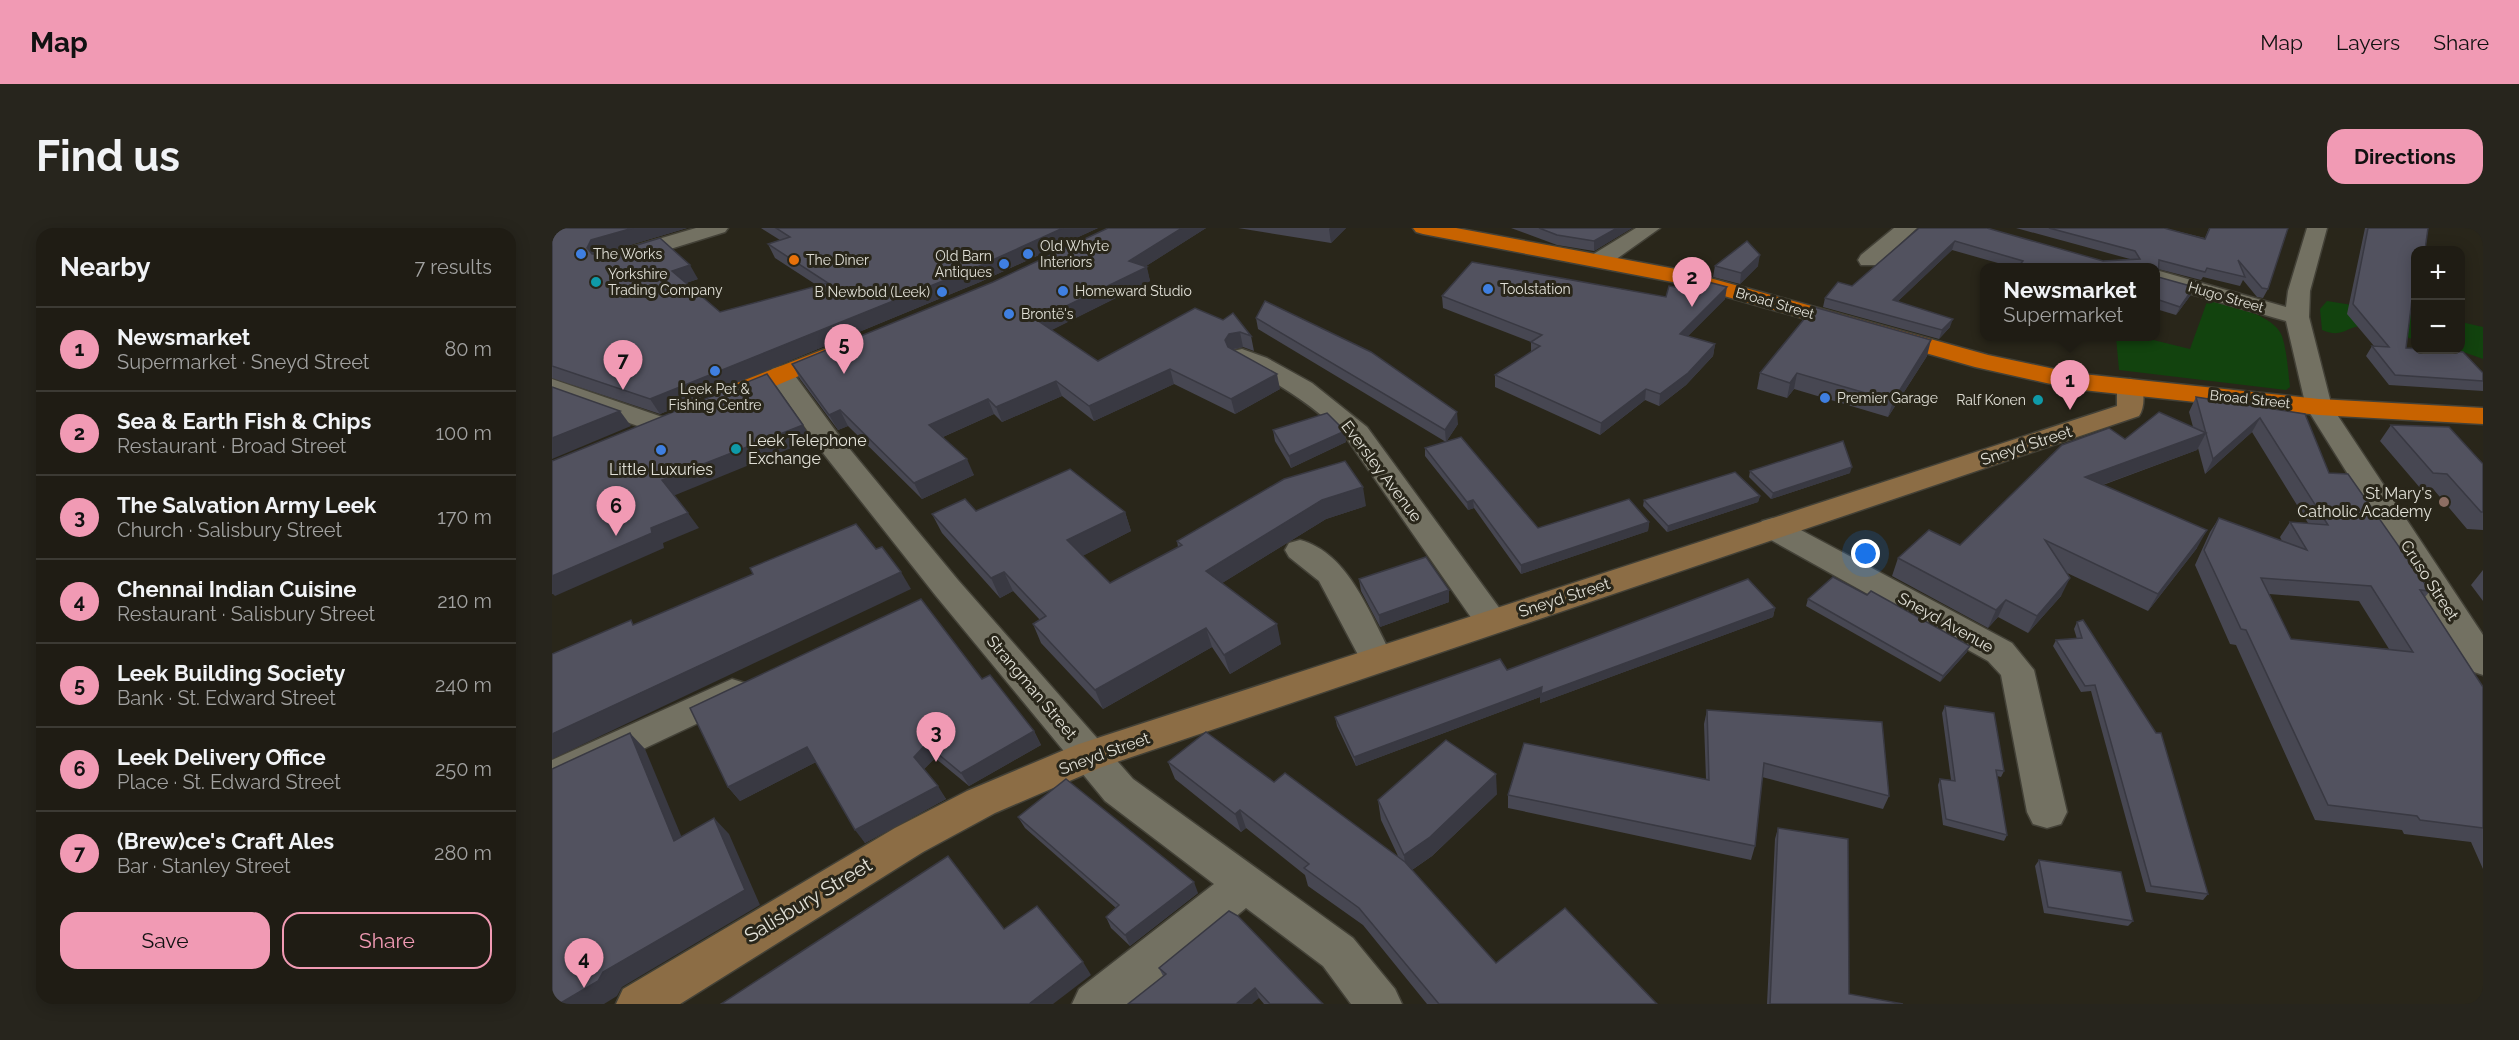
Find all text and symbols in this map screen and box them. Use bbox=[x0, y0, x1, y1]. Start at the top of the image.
text: Map bbox=[30, 26, 88, 59]
text: Map bbox=[2260, 30, 2303, 55]
text: Layers bbox=[2336, 30, 2400, 55]
text: Share bbox=[2433, 30, 2489, 55]
button: Directions bbox=[2327, 129, 2483, 184]
text: Find us bbox=[36, 132, 180, 181]
place label: Old Whyte Interiors bbox=[1040, 238, 1109, 270]
place label: The Works bbox=[593, 246, 662, 262]
map controls bbox=[2411, 246, 2465, 354]
button: + bbox=[2411, 246, 2465, 300]
marker: The Works bbox=[574, 247, 588, 261]
marker: Old Whyte Interiors bbox=[1021, 247, 1035, 261]
place label: Old Barn Antiques bbox=[935, 248, 992, 280]
text: Nearby bbox=[60, 252, 150, 282]
place label: The Diner bbox=[806, 252, 869, 268]
marker: The Diner bbox=[787, 253, 801, 267]
text: 7 results bbox=[414, 255, 492, 279]
marker: Old Barn Antiques bbox=[997, 257, 1011, 271]
pin: 2 bbox=[1672, 257, 1712, 307]
popup bbox=[1980, 263, 2160, 341]
place label: Yorkshire Trading Company bbox=[608, 266, 723, 298]
marker: Yorkshire Trading Company bbox=[589, 275, 603, 289]
text: Newsmarket bbox=[2003, 277, 2137, 303]
street label: Hugo Street bbox=[2186, 279, 2266, 316]
place label: Toolstation bbox=[1500, 281, 1571, 297]
marker: Toolstation bbox=[1481, 282, 1495, 296]
place label: Homeward Studio bbox=[1075, 283, 1192, 299]
place label: B Newbold (Leek) bbox=[815, 284, 930, 300]
marker: Homeward Studio bbox=[1056, 284, 1070, 298]
street label: Broad Street bbox=[1734, 284, 1816, 322]
marker: B Newbold (Leek) bbox=[935, 285, 949, 299]
button: − bbox=[2411, 300, 2465, 354]
text: Supermarket bbox=[2003, 303, 2123, 327]
place label: Brontë's bbox=[1021, 306, 1074, 322]
marker: Brontë's bbox=[1002, 307, 1016, 321]
text: Newsmarket bbox=[117, 324, 250, 350]
pin: 5 bbox=[824, 324, 864, 374]
text: 1 bbox=[75, 337, 84, 361]
text: 80 m bbox=[444, 337, 492, 361]
pin: 7 bbox=[604, 340, 642, 390]
text: Supermarket · Sneyd Street bbox=[117, 350, 370, 374]
pin: 1 bbox=[2050, 360, 2090, 410]
marker: Leek Pet & Fishing Centre bbox=[708, 364, 722, 378]
place label: Leek Pet & Fishing Centre bbox=[668, 381, 762, 413]
street label: Broad Street bbox=[2209, 387, 2291, 411]
place label: Premier Garage bbox=[1837, 390, 1938, 406]
marker: Premier Garage bbox=[1818, 391, 1832, 405]
place label: Ralf Konen bbox=[1956, 392, 2026, 408]
marker: Ralf Konen bbox=[2031, 393, 2045, 407]
text: Sea & Earth Fish & Chips bbox=[117, 408, 371, 434]
street label: Eversley Avenue bbox=[1337, 417, 1426, 526]
text: 2 bbox=[74, 421, 85, 445]
text: 100 m bbox=[435, 421, 492, 445]
street label: Sneyd Street bbox=[1978, 422, 2075, 469]
place label: Leek Telephone Exchange bbox=[748, 431, 867, 468]
text: Restaurant · Broad Street bbox=[117, 434, 347, 458]
marker: Leek Telephone Exchange bbox=[729, 442, 743, 456]
marker: Little Luxuries bbox=[654, 443, 668, 457]
place label: Little Luxuries bbox=[609, 460, 713, 479]
place label: St Mary's Catholic Academy bbox=[2297, 484, 2432, 521]
pin: 6 bbox=[596, 486, 636, 536]
text: The Salvation Army Leek bbox=[117, 492, 376, 518]
marker: St Mary's Catholic Academy bbox=[2437, 495, 2451, 509]
text: 3 bbox=[74, 505, 85, 529]
text: 170 m bbox=[437, 505, 492, 529]
text: Church · Salisbury Street bbox=[117, 518, 342, 542]
street label: Cruso Street bbox=[2397, 537, 2463, 624]
your location bbox=[1851, 539, 1880, 568]
street label: Sneyd Street bbox=[1516, 574, 1613, 621]
text: Chennai Indian Cuisine bbox=[117, 576, 356, 602]
street label: Sneyd Avenue bbox=[1895, 588, 1997, 657]
text: 4 bbox=[74, 589, 85, 613]
text: 210 m bbox=[437, 589, 492, 613]
text: Restaurant · Salisbury Street bbox=[117, 602, 375, 626]
street label: Strangman Street bbox=[983, 632, 1081, 744]
text: Leek Building Society bbox=[117, 660, 345, 686]
text: 5 bbox=[74, 673, 85, 697]
text: 240 m bbox=[435, 673, 492, 697]
text: Bank · St. Edward Street bbox=[117, 686, 336, 710]
pin: 3 bbox=[916, 712, 956, 762]
street label: Sneyd Street bbox=[1056, 728, 1153, 779]
text: Leek Delivery Office bbox=[117, 744, 326, 770]
text: 6 bbox=[73, 757, 86, 781]
text: 250 m bbox=[435, 757, 492, 781]
text: Place · St. Edward Street bbox=[117, 770, 341, 794]
text: (Brew)ce's Craft Ales bbox=[117, 828, 334, 854]
text: 7 bbox=[74, 841, 85, 865]
text: 280 m bbox=[434, 841, 492, 865]
street label: Salisbury Street bbox=[740, 852, 876, 948]
text: Bar · Stanley Street bbox=[117, 854, 291, 878]
button: Save bbox=[60, 912, 270, 969]
button: Share bbox=[282, 912, 492, 969]
pin: 4 bbox=[564, 938, 603, 988]

